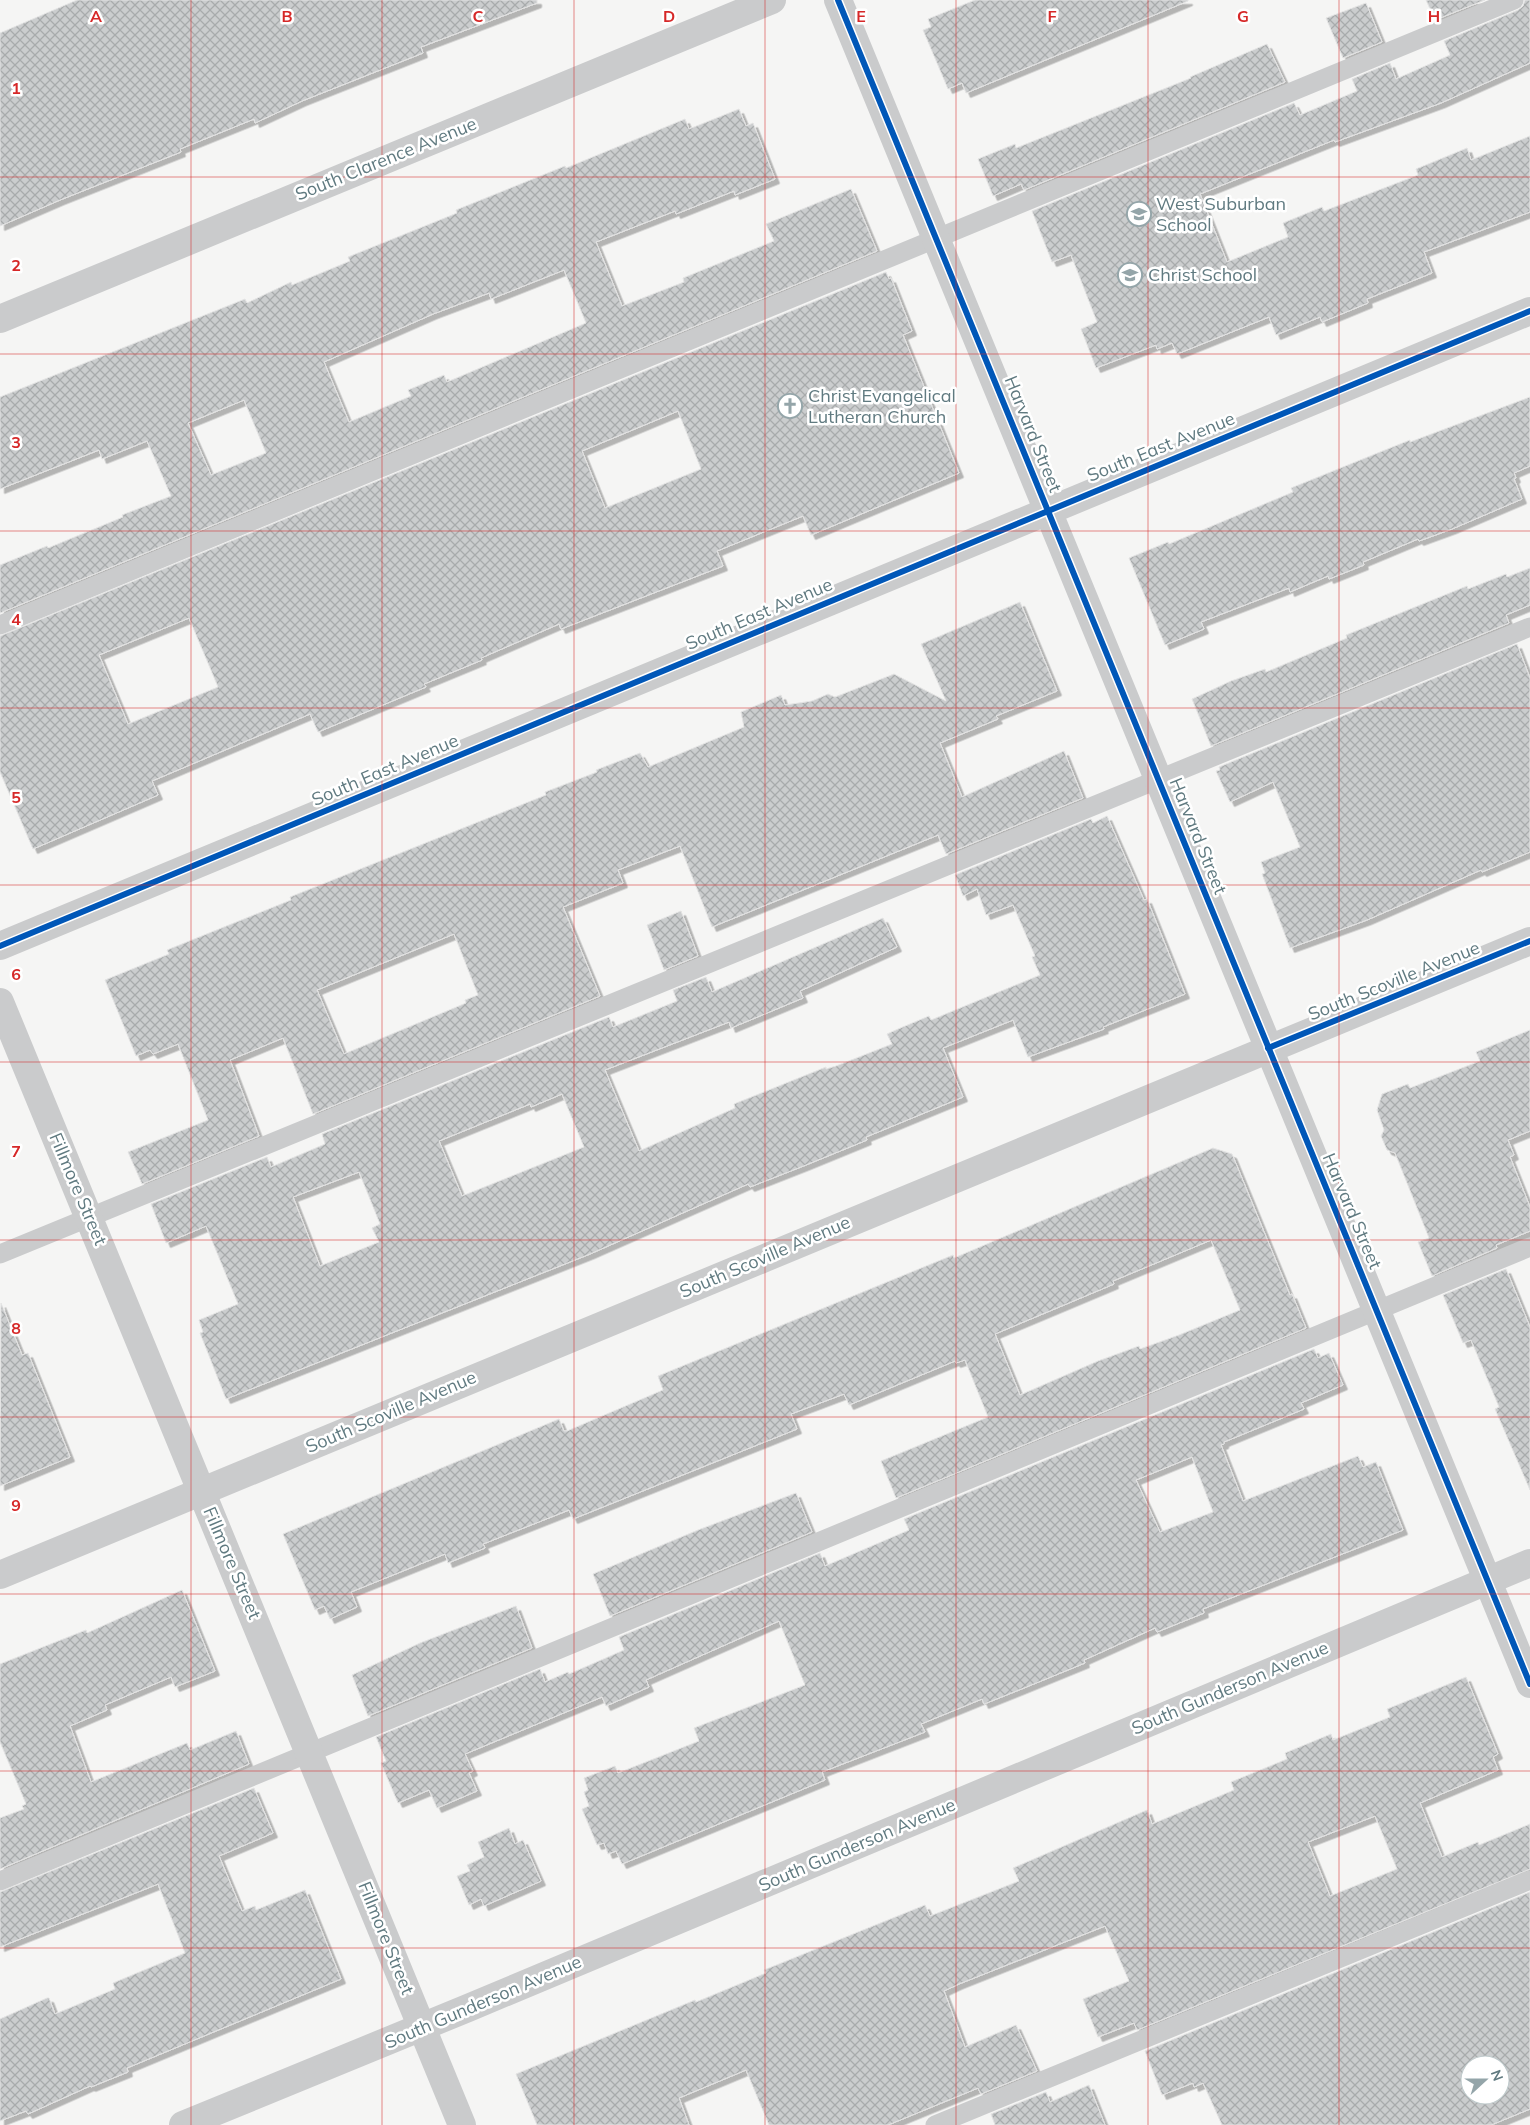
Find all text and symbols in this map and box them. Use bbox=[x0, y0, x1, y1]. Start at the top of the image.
text: A bbox=[90, 6, 102, 26]
text: B bbox=[281, 6, 293, 26]
text: C bbox=[473, 6, 484, 26]
text: D bbox=[663, 6, 675, 26]
text: E bbox=[856, 6, 866, 26]
text: F bbox=[1047, 6, 1057, 26]
text: G bbox=[1237, 6, 1249, 26]
text: H bbox=[1428, 6, 1440, 26]
text: 1 bbox=[11, 78, 21, 98]
street label: South Clarence Avenue bbox=[292, 112, 480, 205]
place label: West Suburban School bbox=[1156, 192, 1286, 236]
school or university icon: West Suburban School bbox=[1126, 201, 1152, 227]
text: 2 bbox=[11, 255, 21, 275]
school or university icon: Christ School bbox=[1117, 262, 1143, 288]
place label: Christ School bbox=[1148, 263, 1257, 286]
street label: Harvard Street bbox=[1000, 372, 1067, 495]
place label: Christ Evangelical Lutheran Church bbox=[808, 384, 956, 428]
church icon: Christ Evangelical Lutheran Church bbox=[777, 393, 803, 419]
street label: South East Avenue bbox=[1084, 406, 1238, 487]
text: 3 bbox=[11, 432, 21, 452]
street label: South East Avenue bbox=[682, 572, 836, 655]
text: 4 bbox=[11, 609, 21, 629]
street label: South East Avenue bbox=[308, 728, 462, 811]
street label: Harvard Street bbox=[1165, 774, 1232, 897]
text: 5 bbox=[11, 787, 21, 807]
street label: South Scoville Avenue bbox=[1305, 936, 1483, 1025]
text: 6 bbox=[11, 964, 21, 984]
street label: Fillmore Street bbox=[44, 1129, 112, 1248]
text: 7 bbox=[11, 1141, 21, 1161]
street label: Harvard Street bbox=[1318, 1149, 1387, 1272]
street label: South Scoville Avenue bbox=[676, 1210, 854, 1303]
text: 8 bbox=[11, 1318, 21, 1338]
street label: South Scoville Avenue bbox=[302, 1365, 480, 1458]
text: 9 bbox=[11, 1495, 21, 1515]
street label: Fillmore Street bbox=[198, 1503, 266, 1622]
street label: South Gunderson Avenue bbox=[1128, 1636, 1332, 1739]
street label: South Gunderson Avenue bbox=[755, 1793, 959, 1896]
street label: Fillmore Street bbox=[353, 1878, 420, 1998]
street label: South Gunderson Avenue bbox=[381, 1950, 585, 2053]
north arrow bbox=[1460, 2055, 1510, 2105]
text: N bbox=[1487, 2067, 1507, 2084]

